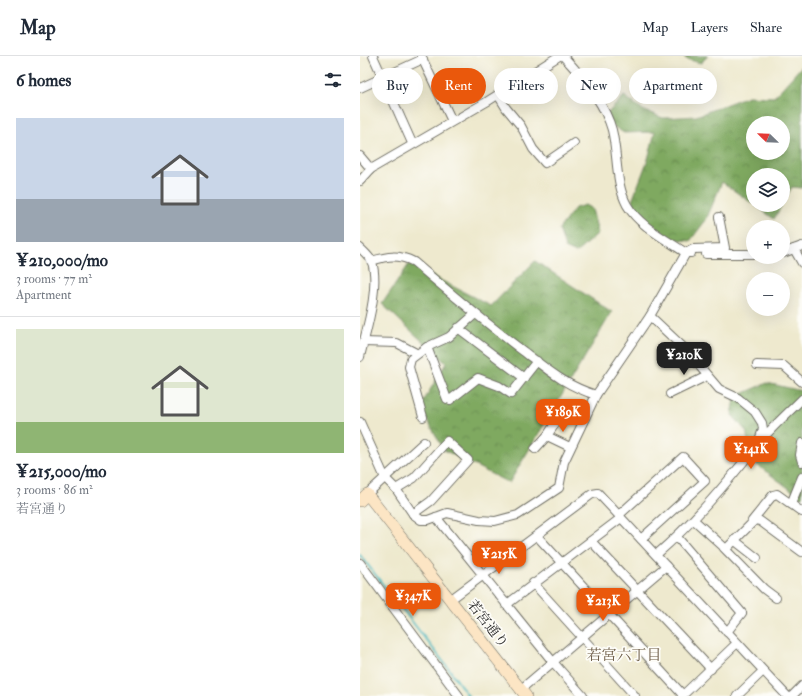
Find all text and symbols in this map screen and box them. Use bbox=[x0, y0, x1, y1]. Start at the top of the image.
text: Map bbox=[20, 16, 56, 40]
text: Map bbox=[642, 19, 668, 36]
text: Layers bbox=[690, 19, 728, 36]
text: Share bbox=[750, 19, 782, 36]
chip: Buy bbox=[372, 68, 423, 104]
chip: Rent bbox=[431, 68, 486, 104]
chip: Filters bbox=[494, 68, 558, 104]
chip: New bbox=[566, 68, 621, 104]
chip: Apartment bbox=[629, 68, 717, 104]
icon: filters bbox=[322, 69, 344, 91]
text: 6 homes bbox=[16, 70, 71, 91]
north arrow bbox=[746, 116, 790, 160]
map controls bbox=[746, 116, 790, 316]
icon: home bbox=[144, 144, 216, 216]
button: layers bbox=[746, 168, 790, 212]
button: + bbox=[746, 220, 790, 264]
text: ¥210,000/mo bbox=[16, 250, 108, 271]
text: 3 rooms · 77 m² bbox=[16, 271, 92, 287]
button: − bbox=[746, 272, 790, 316]
text: Apartment bbox=[16, 287, 72, 303]
pin: ¥210K bbox=[656, 342, 712, 376]
text: ¥210K bbox=[666, 347, 702, 363]
icon: home bbox=[144, 355, 216, 427]
pin: ¥189K bbox=[535, 399, 591, 433]
text: ¥189K bbox=[545, 404, 581, 420]
pin: ¥141K bbox=[723, 436, 779, 470]
text: ¥141K bbox=[733, 441, 769, 457]
text: ¥215,000/mo bbox=[16, 461, 107, 482]
text: 3 rooms · 86 m² bbox=[16, 482, 93, 498]
text: 若宮通り bbox=[16, 501, 68, 517]
pin: ¥215K bbox=[471, 541, 527, 575]
text: ¥215K bbox=[481, 546, 517, 562]
pin: ¥347K bbox=[385, 583, 441, 617]
text: ¥347K bbox=[395, 588, 431, 604]
pin: ¥213K bbox=[575, 588, 631, 622]
text: ¥213K bbox=[585, 593, 621, 609]
street label: 若宮通り bbox=[464, 597, 512, 651]
district label: 若宮六丁目 bbox=[586, 646, 662, 665]

